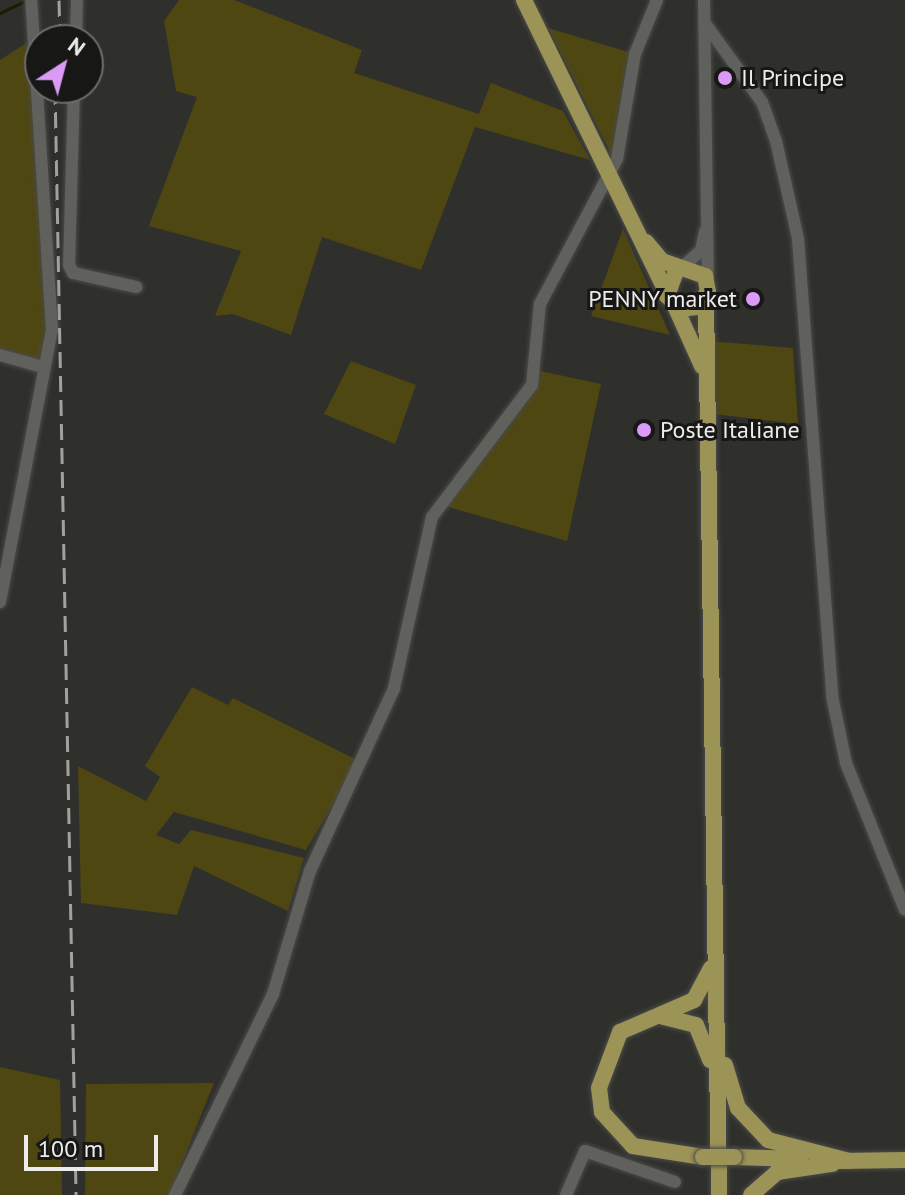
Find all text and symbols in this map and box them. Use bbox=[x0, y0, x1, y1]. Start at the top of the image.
north arrow bbox=[24, 24, 104, 104]
text: N bbox=[63, 31, 91, 62]
place label: Il Principe bbox=[741, 64, 844, 92]
marker: Il Principe bbox=[716, 69, 734, 87]
place label: PENNY market bbox=[588, 285, 737, 313]
marker: PENNY market bbox=[744, 290, 762, 308]
place label: Poste Italiane bbox=[660, 416, 800, 444]
marker: Poste Italiane bbox=[635, 421, 653, 439]
scale bar bbox=[28, 1119, 162, 1169]
text: 100 m bbox=[38, 1133, 103, 1164]

